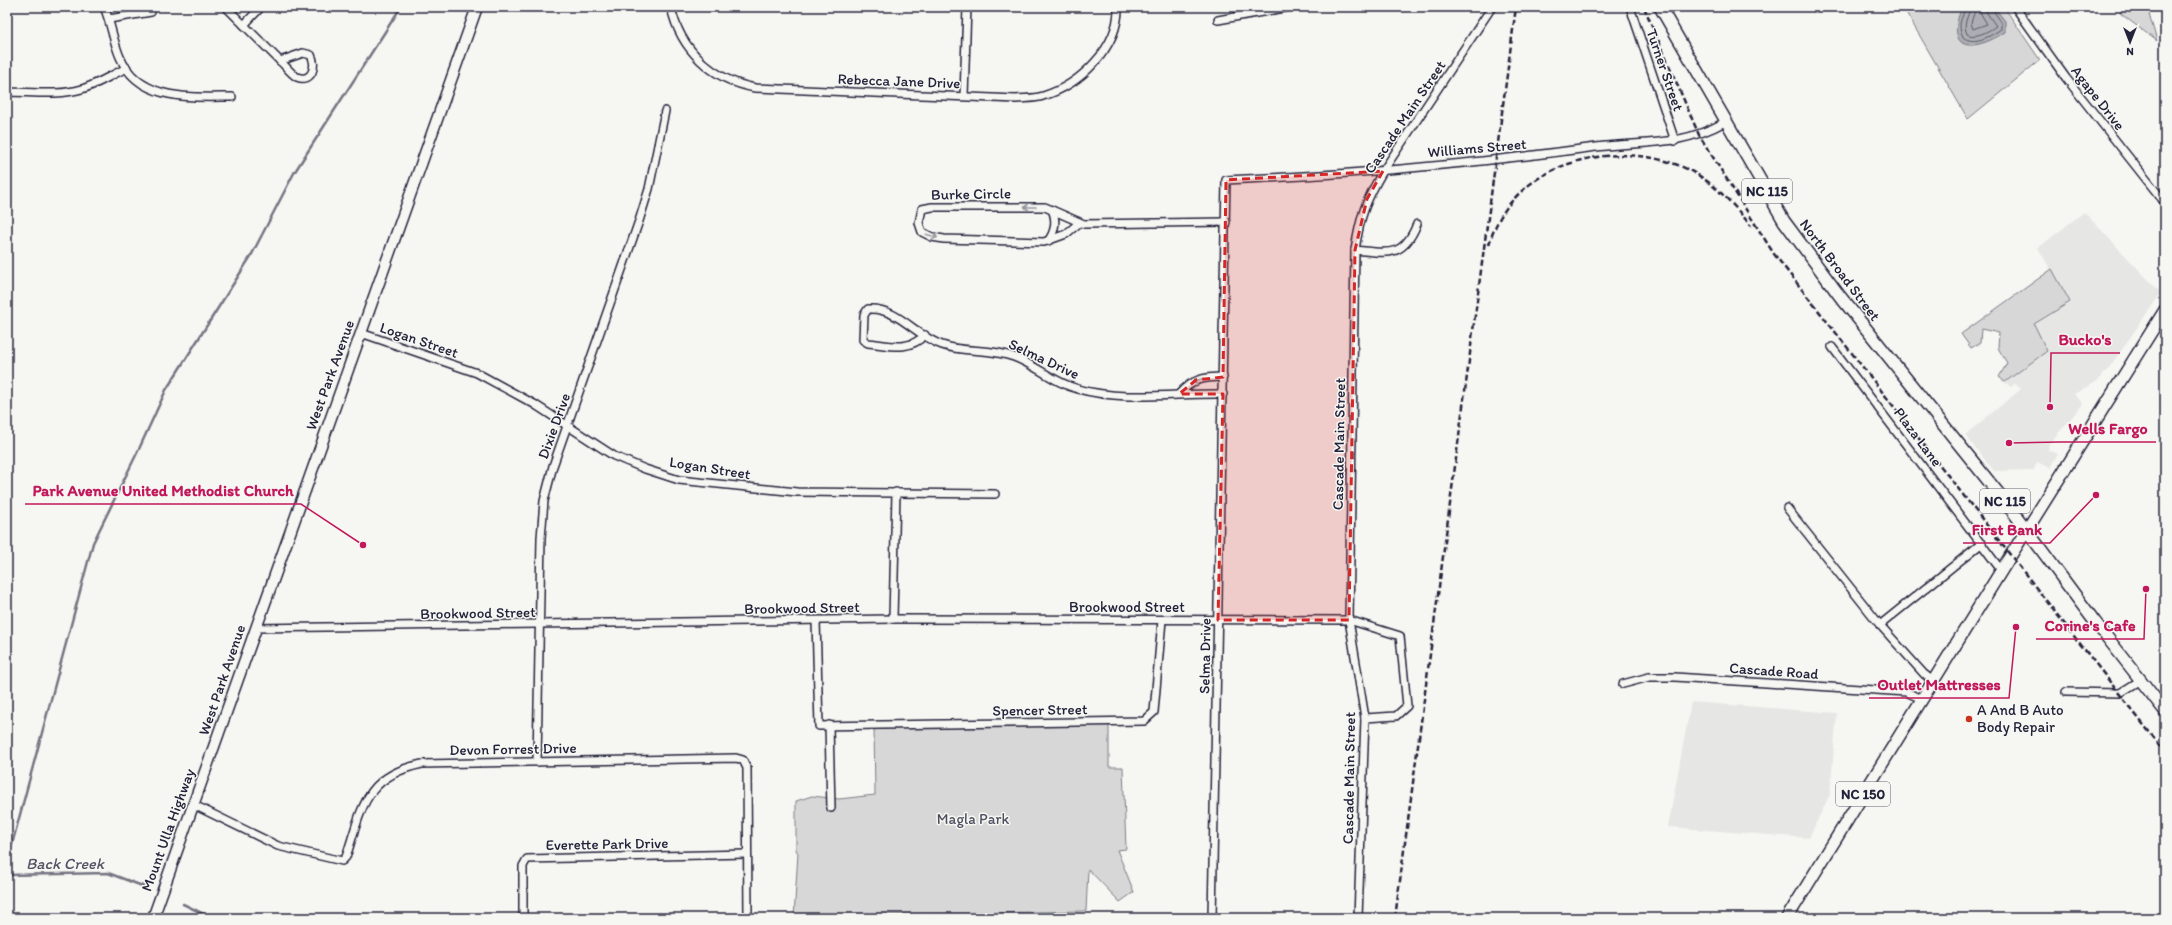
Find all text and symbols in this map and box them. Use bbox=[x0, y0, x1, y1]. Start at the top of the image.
north arrow bbox=[2110, 22, 2150, 62]
street label: Turner Street bbox=[1643, 27, 1688, 114]
text: N bbox=[2126, 45, 2134, 58]
street label: Cascade Main Street bbox=[1361, 57, 1450, 177]
street label: Agape Drive bbox=[2067, 62, 2129, 134]
street label: Rebecca Jane Drive bbox=[837, 70, 961, 92]
street label: Williams Street bbox=[1427, 135, 1528, 161]
road number: NC 115 bbox=[1742, 179, 1792, 203]
street label: Burke Circle bbox=[931, 184, 1011, 204]
one-way arrow bbox=[1024, 203, 1037, 211]
street label: North Broad Street bbox=[1796, 216, 1884, 325]
one-way arrow bbox=[925, 233, 938, 240]
street label: West Park Avenue bbox=[302, 317, 358, 433]
street label: Logan Street bbox=[377, 318, 461, 362]
callout: Bucko's bbox=[2051, 325, 2120, 353]
text: Bucko's bbox=[2058, 330, 2112, 349]
street label: Selma Drive bbox=[1006, 335, 1082, 383]
one-way arrow bbox=[1192, 377, 1205, 384]
street label: Cascade Main Street bbox=[1329, 377, 1349, 510]
street label: Dixie Drive bbox=[534, 391, 574, 461]
street label: Plaza Lane bbox=[1890, 404, 1946, 470]
callout: Wells Fargo bbox=[2060, 414, 2156, 442]
text: Wells Fargo bbox=[2068, 419, 2148, 439]
street label: Logan Street bbox=[668, 453, 752, 483]
callout: Park Avenue United Methodist Church bbox=[25, 476, 301, 504]
text: Park Avenue United Methodist Church bbox=[32, 481, 294, 500]
road number: NC 115 bbox=[1980, 489, 2030, 513]
callout: First Bank bbox=[1963, 515, 2050, 543]
text: First Bank bbox=[1972, 520, 2043, 539]
street label: Brookwood Street bbox=[744, 598, 860, 618]
street label: Brookwood Street bbox=[1069, 598, 1185, 616]
street label: Brookwood Street bbox=[420, 603, 536, 623]
callout: Corine's Cafe bbox=[2036, 611, 2144, 639]
text: Corine's Cafe bbox=[2044, 616, 2136, 635]
street label: Selma Drive bbox=[1195, 618, 1215, 694]
street label: West Park Avenue bbox=[195, 622, 249, 738]
street label: Cascade Road bbox=[1729, 659, 1820, 683]
callout: Outlet Mattresses bbox=[1869, 670, 2009, 698]
text: Outlet Mattresses bbox=[1877, 675, 2001, 694]
street label: Spencer Street bbox=[992, 700, 1088, 720]
place label: A And B Auto Body Repair bbox=[1977, 701, 2064, 736]
street label: Cascade Main Street bbox=[1339, 711, 1359, 844]
marker: A And B Auto Body Repair bbox=[1964, 714, 1974, 724]
street label: Devon Forrest Drive bbox=[449, 739, 577, 759]
street label: Mount Ulla Highway bbox=[137, 766, 199, 894]
road number: NC 150 bbox=[1836, 782, 1890, 806]
park label: Magla Park bbox=[937, 810, 1009, 828]
street label: Everette Park Drive bbox=[546, 834, 668, 854]
water label: Back Creek bbox=[26, 854, 105, 873]

